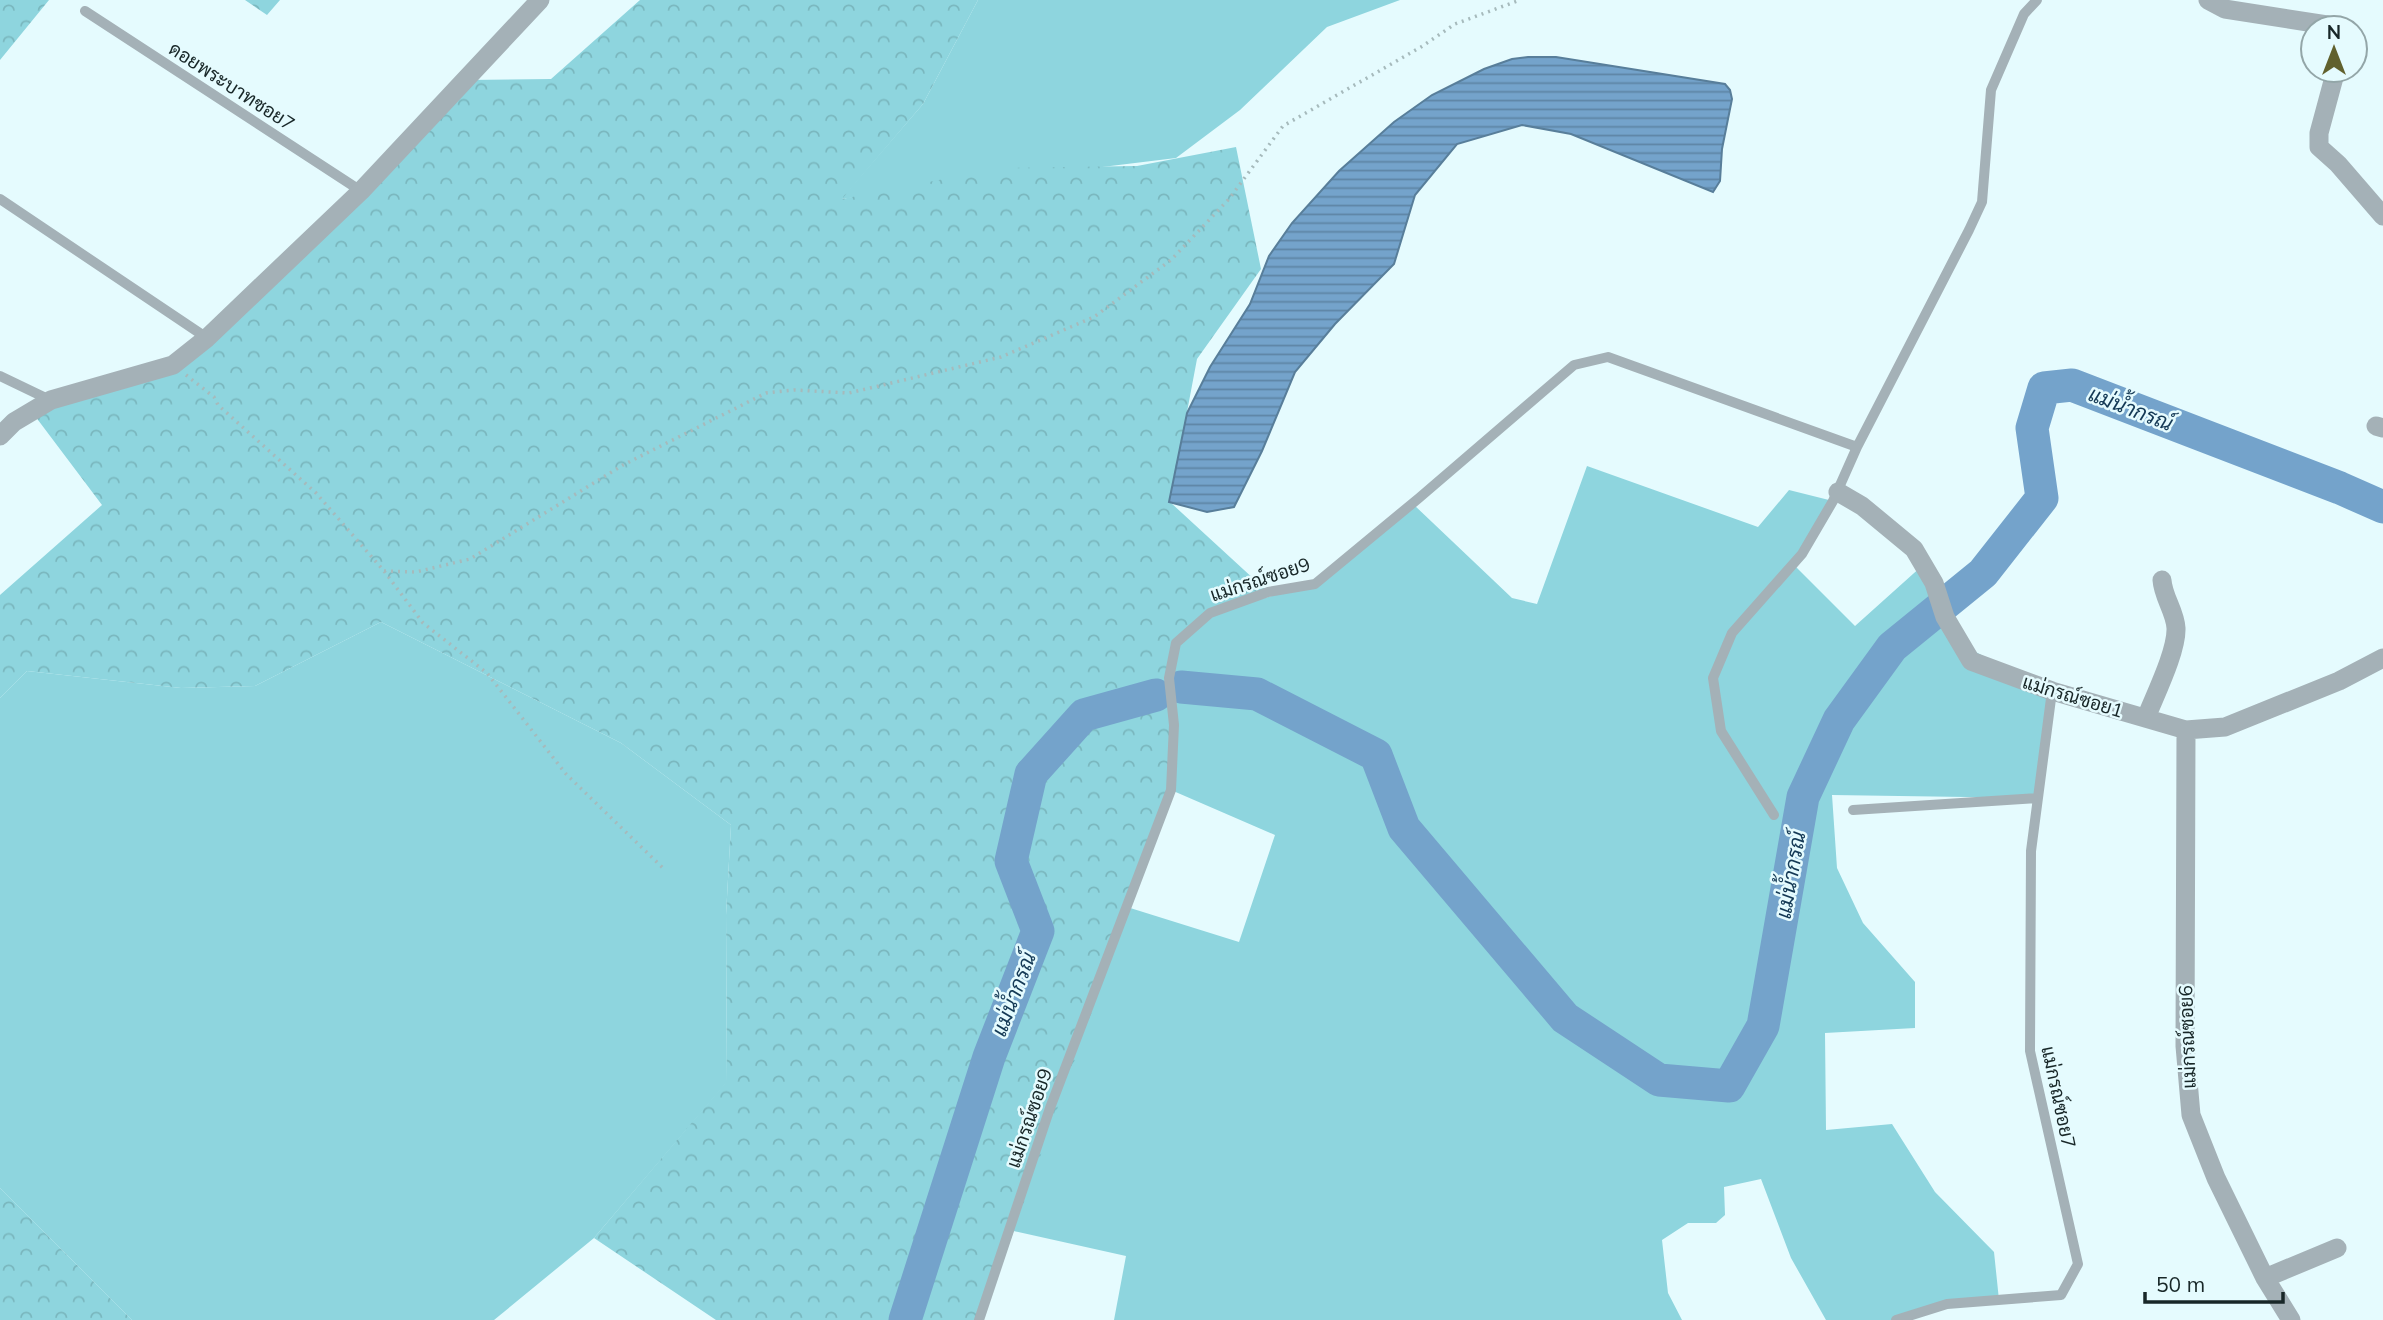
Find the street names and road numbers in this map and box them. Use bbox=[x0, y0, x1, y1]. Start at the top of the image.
street label: ดอยพระบาทซอย7 bbox=[165, 36, 299, 136]
street label: แม่กรณ์ซอย9 bbox=[1207, 552, 1313, 606]
street label: แม่กรณ์ซอย1 bbox=[2020, 669, 2126, 723]
street label: แม่กรณ์ซอย6 bbox=[2173, 985, 2201, 1089]
street label: แม่กรณ์ซอย7 bbox=[2036, 1044, 2082, 1150]
street label: แม่กรณ์ซอย9 bbox=[1001, 1065, 1057, 1171]

